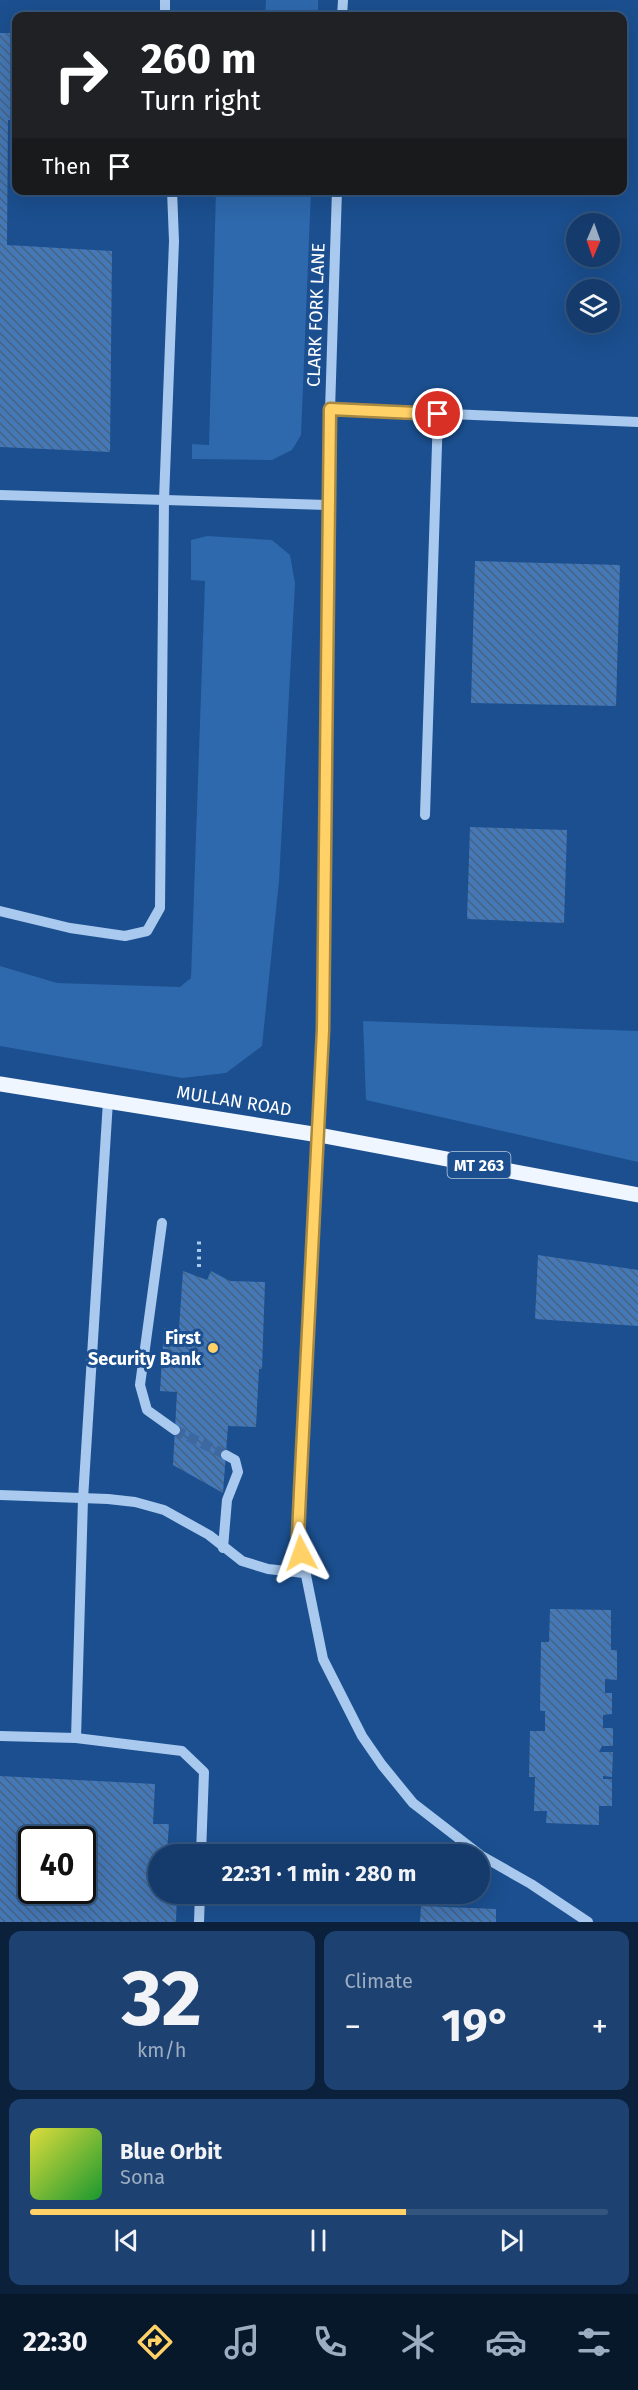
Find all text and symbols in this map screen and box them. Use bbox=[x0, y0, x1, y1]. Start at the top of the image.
text: 260 m bbox=[141, 34, 256, 84]
icon: right bbox=[42, 36, 120, 114]
text: Turn right bbox=[141, 85, 261, 117]
icon: arrive bbox=[103, 150, 136, 183]
text: Then bbox=[42, 153, 91, 180]
north arrow bbox=[566, 213, 620, 267]
map controls bbox=[566, 213, 620, 333]
street label: CLARK FORK LANE bbox=[302, 243, 330, 387]
button: layers bbox=[566, 279, 620, 333]
pin bbox=[412, 388, 463, 439]
icon: arrive bbox=[421, 397, 454, 430]
street label: MULLAN ROAD bbox=[175, 1081, 293, 1121]
road number: MT 263 bbox=[448, 1152, 510, 1178]
place label: First Security Bank bbox=[88, 1327, 202, 1370]
marker: First Security Bank bbox=[206, 1341, 220, 1355]
position arrow bbox=[269, 1521, 333, 1585]
speed limit sign: 40 bbox=[18, 1826, 96, 1904]
text: 22:31 · 1 min · 280 m bbox=[222, 1860, 416, 1887]
text: 32 bbox=[122, 1952, 202, 2046]
text: Climate bbox=[345, 1969, 413, 1993]
text: 19° bbox=[442, 1999, 511, 2053]
text: − bbox=[345, 2007, 361, 2047]
text: + bbox=[592, 2007, 608, 2047]
text: km/h bbox=[137, 2038, 187, 2062]
text: Blue Orbit bbox=[120, 2138, 222, 2165]
text: Sona bbox=[120, 2165, 165, 2189]
icon: previous bbox=[110, 2224, 143, 2257]
icon: pause bbox=[302, 2224, 335, 2257]
icon: next bbox=[495, 2224, 528, 2257]
icon: directions bbox=[134, 2321, 176, 2363]
icon: music bbox=[221, 2321, 263, 2363]
icon: phone bbox=[309, 2321, 351, 2363]
icon: climate bbox=[397, 2321, 439, 2363]
icon: car bbox=[485, 2321, 527, 2363]
icon: filters bbox=[573, 2321, 615, 2363]
text: 22:30 bbox=[23, 2326, 88, 2358]

